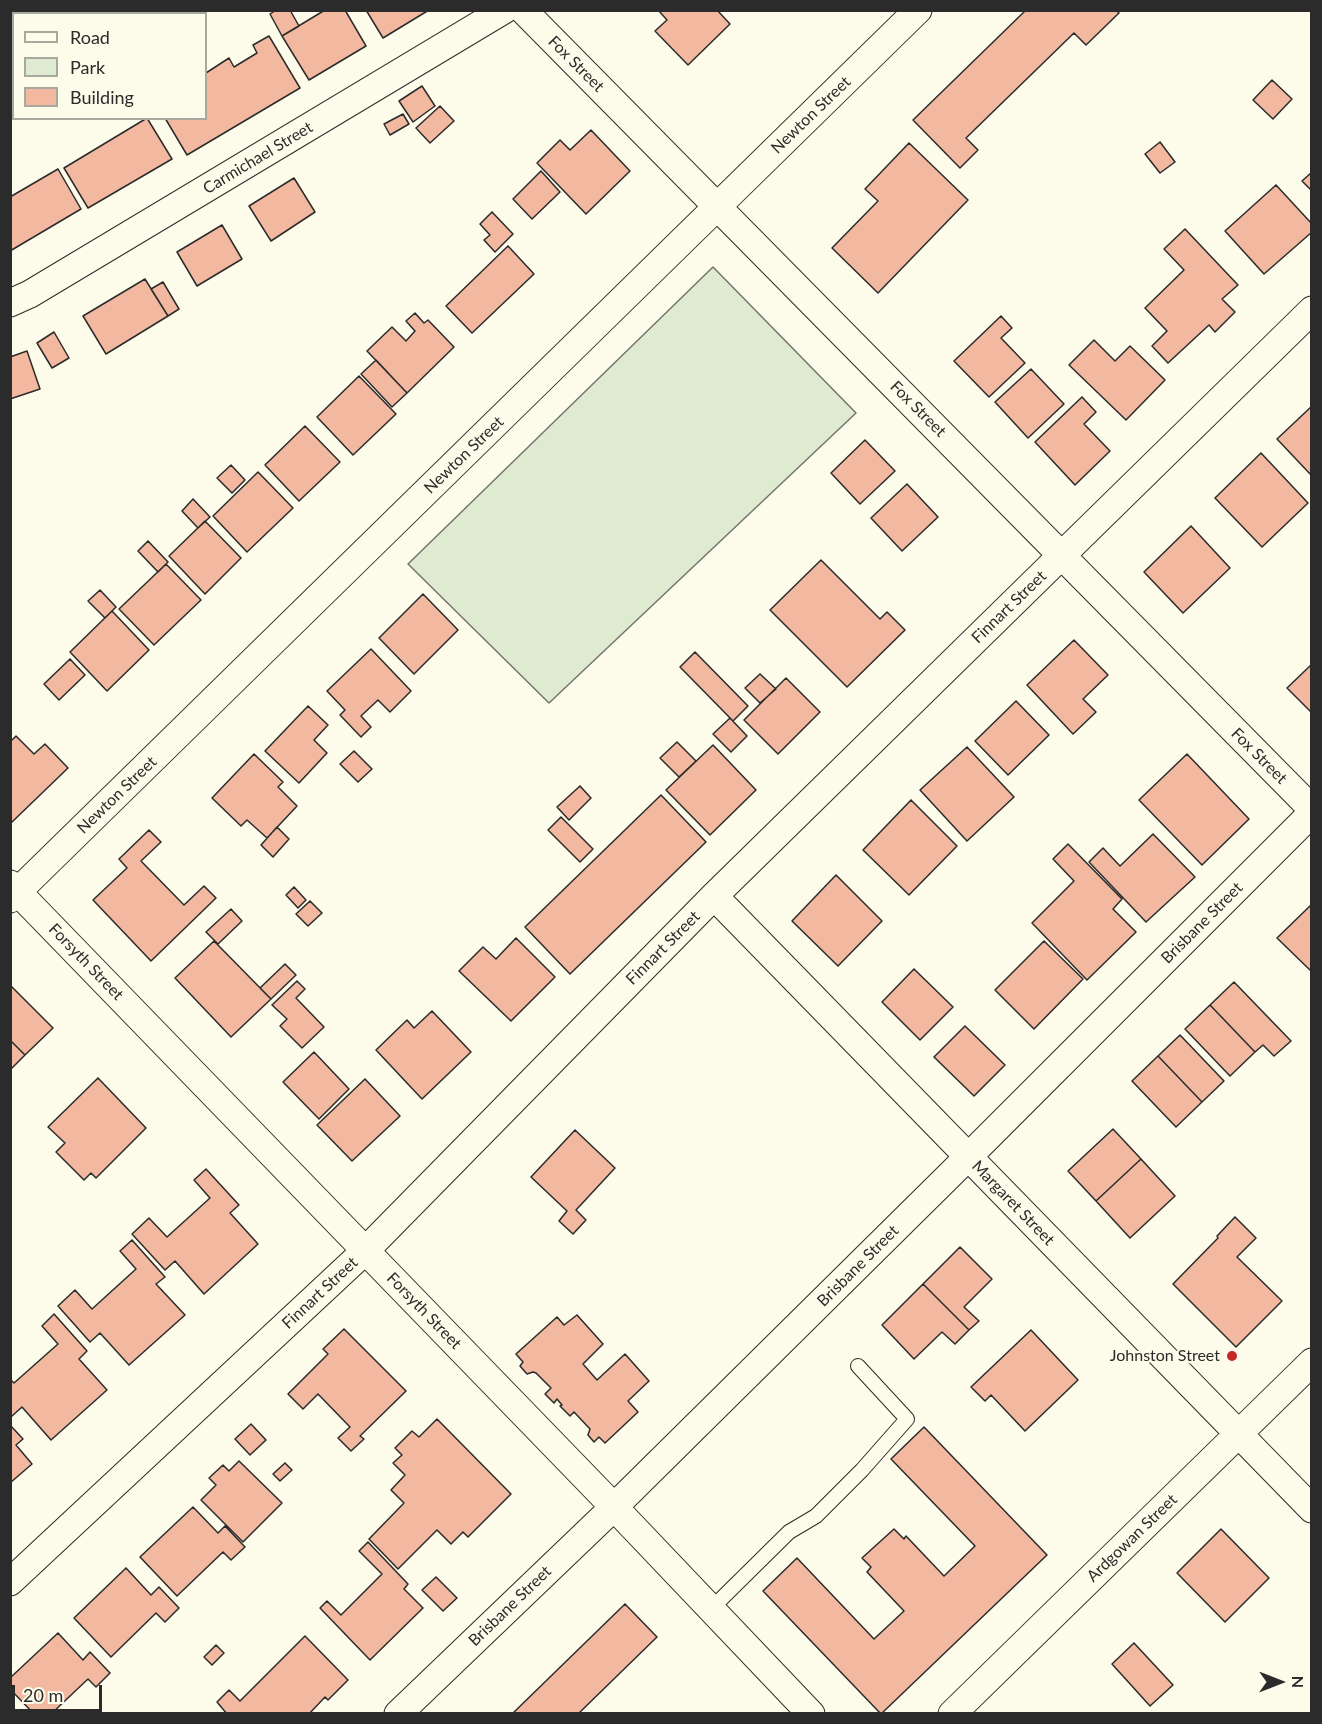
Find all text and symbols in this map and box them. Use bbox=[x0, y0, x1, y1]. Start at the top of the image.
legend bbox=[12, 12, 207, 120]
text: Road bbox=[70, 26, 110, 48]
street label: Fox Street bbox=[544, 32, 608, 96]
text: Park bbox=[70, 56, 105, 78]
street label: Newton Street bbox=[767, 72, 855, 158]
text: Building bbox=[70, 86, 134, 108]
street label: Carmichael Street bbox=[200, 118, 316, 198]
street label: Fox Street bbox=[886, 377, 950, 441]
street label: Newton Street bbox=[420, 412, 508, 498]
street label: Finnart Street bbox=[968, 567, 1050, 647]
street label: Fox Street bbox=[1227, 724, 1291, 788]
street label: Newton Street bbox=[73, 752, 161, 838]
street label: Brisbane Street bbox=[1157, 878, 1247, 968]
street label: Finnart Street bbox=[622, 907, 704, 989]
street label: Forsyth Street bbox=[45, 920, 127, 1004]
street label: Margaret Street bbox=[968, 1157, 1058, 1249]
street label: Brisbane Street bbox=[813, 1221, 903, 1311]
street label: Finnart Street bbox=[278, 1253, 362, 1333]
street label: Forsyth Street bbox=[383, 1269, 465, 1353]
place label: Johnston Street bbox=[1110, 1346, 1220, 1366]
marker: Johnston Street bbox=[1225, 1349, 1239, 1363]
street label: Ardgowan Street bbox=[1083, 1490, 1181, 1586]
street label: Brisbane Street bbox=[465, 1562, 555, 1650]
north arrow bbox=[1250, 1652, 1310, 1712]
scale bar bbox=[15, 1673, 105, 1711]
text: N bbox=[1289, 1676, 1308, 1688]
text: 20 m bbox=[23, 1684, 63, 1706]

